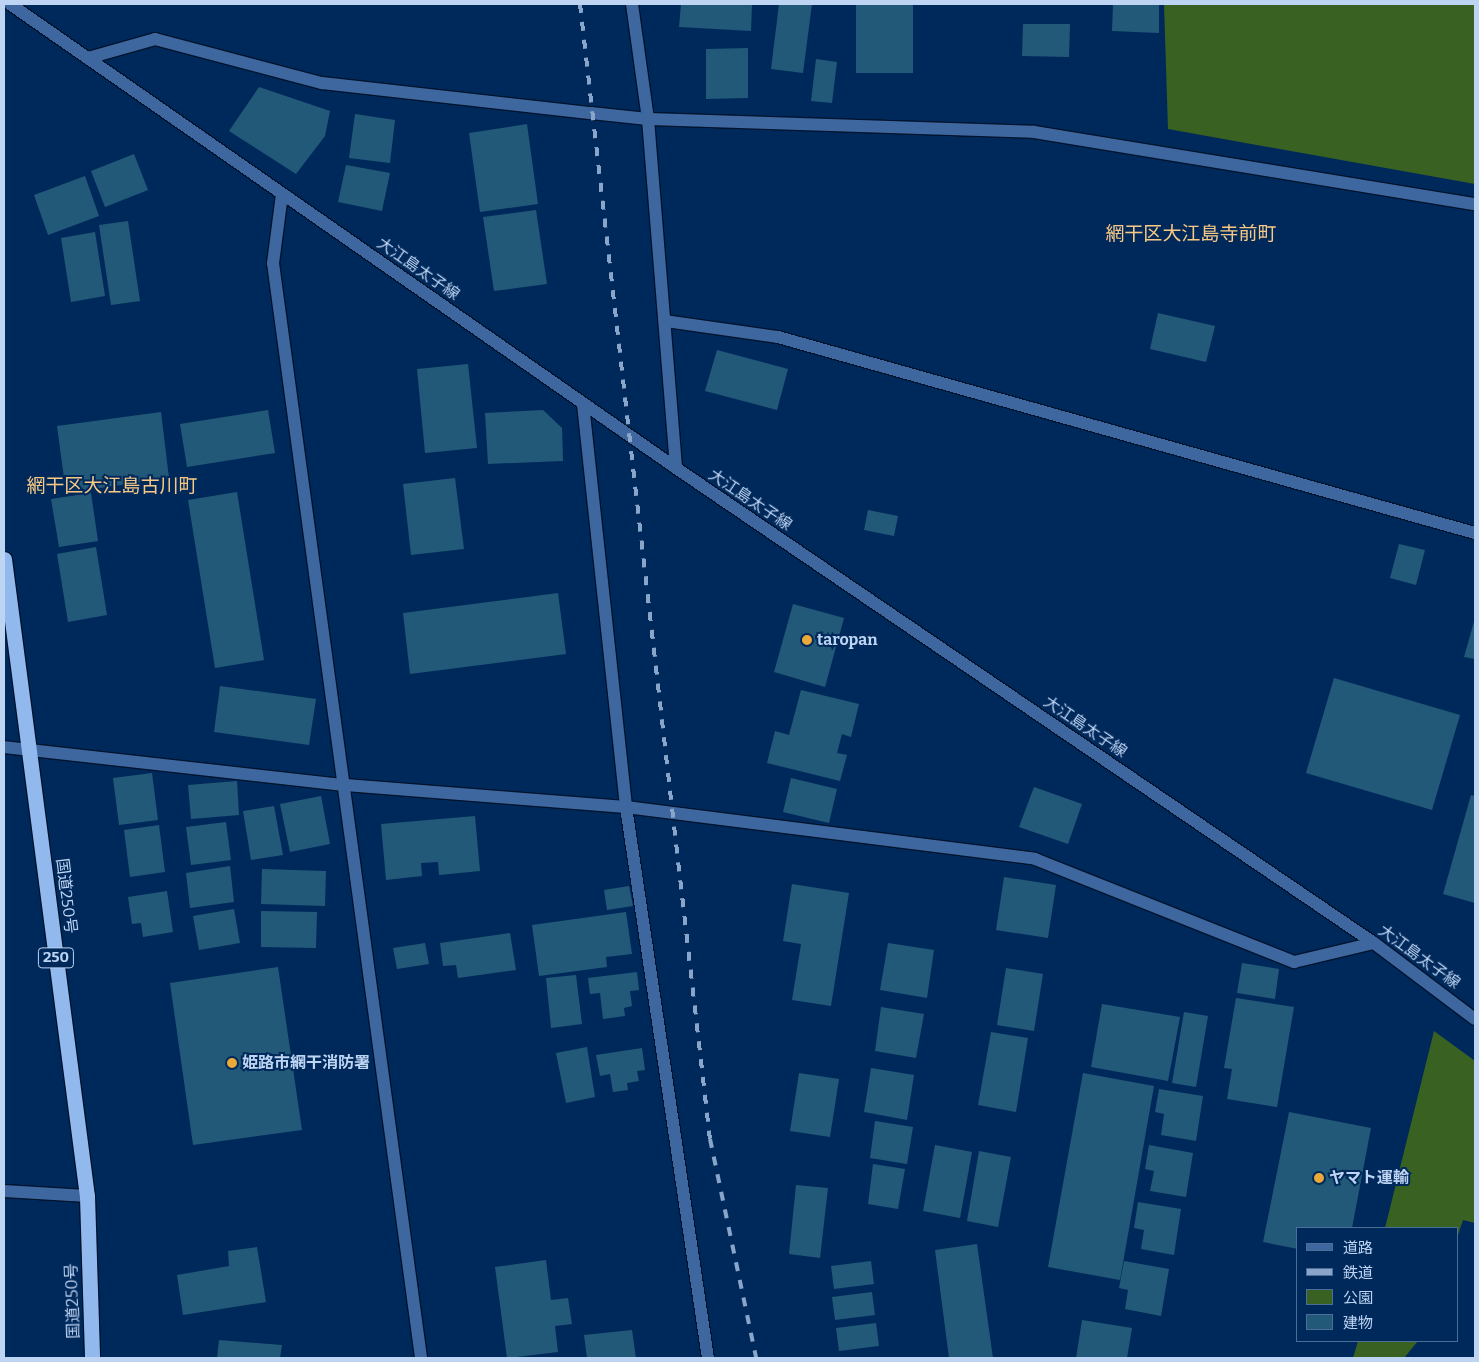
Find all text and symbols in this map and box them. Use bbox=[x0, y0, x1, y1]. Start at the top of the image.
district label: 網干区大江島寺前町 bbox=[1106, 223, 1276, 245]
street label: 大江島太子線 bbox=[373, 234, 463, 304]
street label: 大江島太子線 bbox=[705, 465, 795, 535]
district label: 網干区大江島古川町 bbox=[27, 475, 197, 497]
place label: taropan bbox=[817, 630, 878, 650]
marker: taropan bbox=[801, 634, 813, 646]
street label: 大江島太子線 bbox=[1040, 692, 1130, 762]
street label: 国道250号 bbox=[52, 857, 80, 935]
street label: 大江島太子線 bbox=[1375, 921, 1463, 993]
road number: 250 bbox=[37, 946, 75, 970]
place label: 姫路市網干消防署 bbox=[242, 1053, 370, 1073]
marker: 姫路市網干消防署 bbox=[226, 1057, 238, 1069]
place label: ヤマト運輸 bbox=[1329, 1168, 1409, 1188]
marker: ヤマト運輸 bbox=[1313, 1172, 1325, 1184]
legend bbox=[1296, 1227, 1459, 1342]
text: 道路 bbox=[1343, 1239, 1373, 1257]
street label: 国道250号 bbox=[62, 1263, 84, 1339]
text: 鉄道 bbox=[1343, 1264, 1373, 1282]
text: 公園 bbox=[1343, 1289, 1373, 1307]
text: 建物 bbox=[1343, 1314, 1373, 1332]

